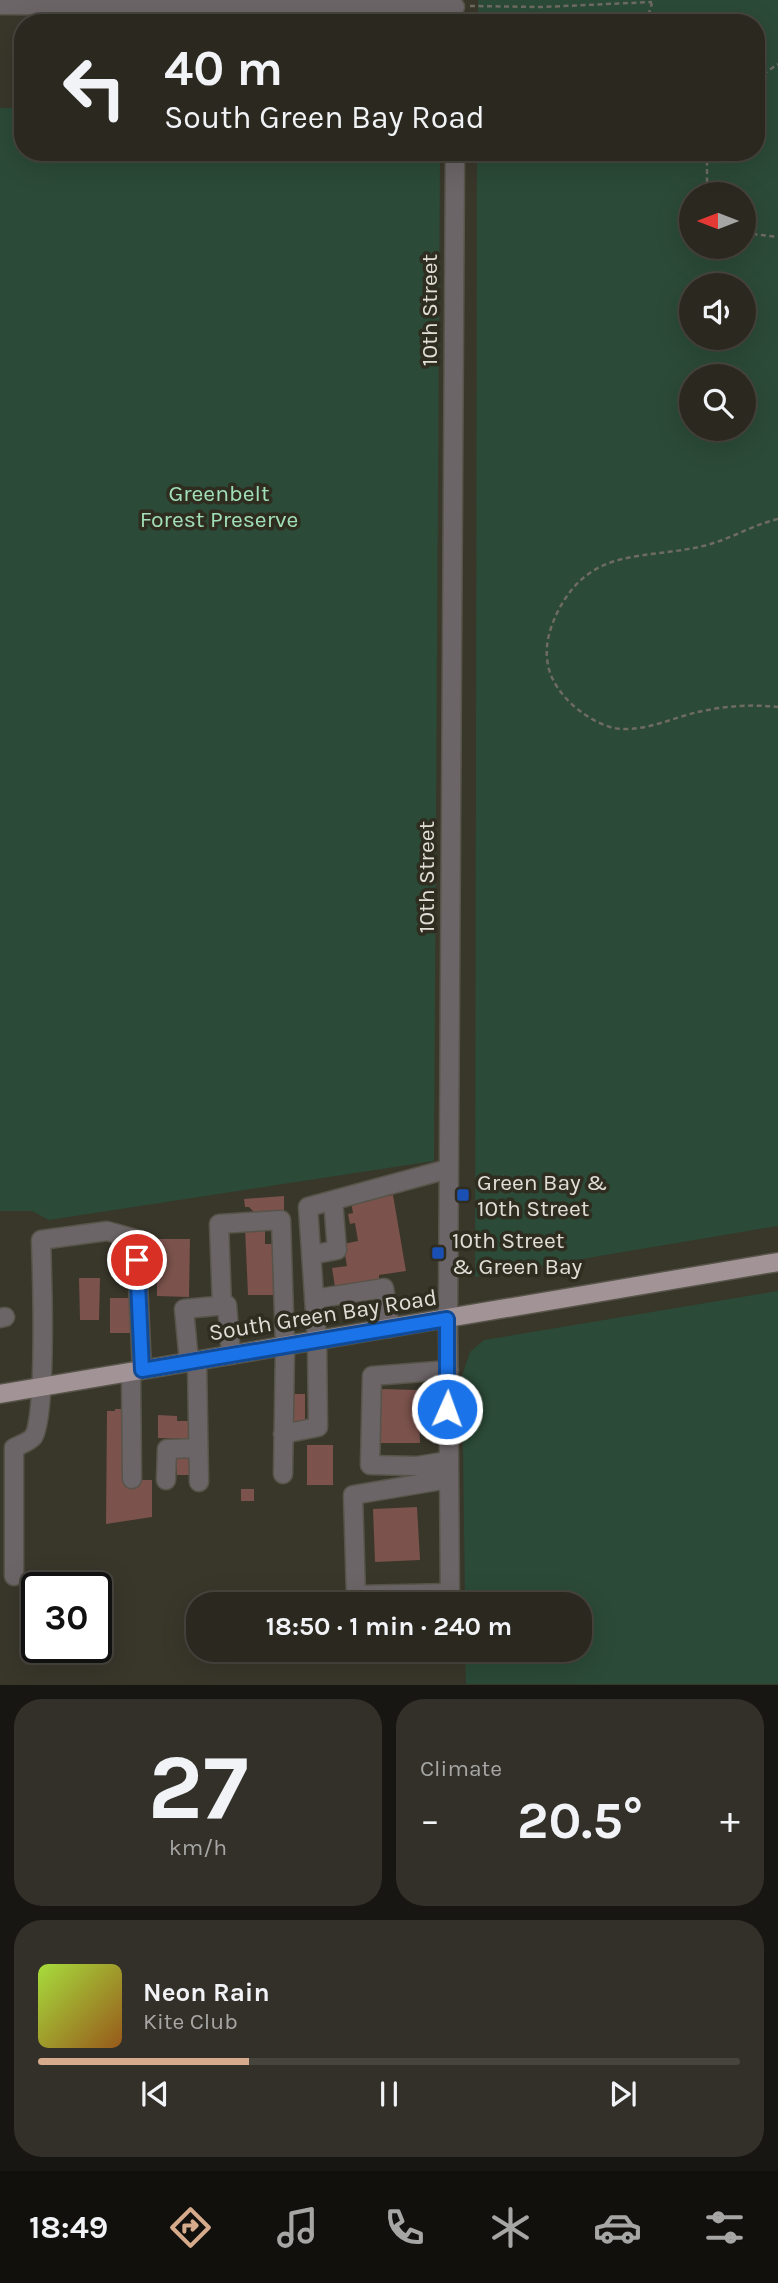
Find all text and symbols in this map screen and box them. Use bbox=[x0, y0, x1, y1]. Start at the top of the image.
text: 40 m bbox=[164, 40, 283, 97]
icon: left bbox=[49, 42, 140, 133]
text: South Green Bay Road bbox=[164, 99, 485, 136]
north arrow bbox=[679, 182, 756, 259]
map controls bbox=[679, 182, 756, 441]
street label: 10th Street bbox=[416, 253, 443, 366]
button: sound bbox=[679, 273, 756, 350]
button: search bbox=[679, 364, 756, 441]
park label: Greenbelt Forest Preserve bbox=[140, 480, 298, 533]
street label: 10th Street bbox=[413, 820, 440, 933]
place label: Green Bay & 10th Street bbox=[477, 1169, 607, 1222]
marker: Green Bay & 10th Street bbox=[455, 1187, 471, 1203]
place label: 10th Street & Green Bay bbox=[452, 1227, 583, 1280]
pin bbox=[107, 1230, 167, 1290]
icon: arrive bbox=[118, 1241, 156, 1279]
marker: 10th Street & Green Bay bbox=[430, 1245, 446, 1261]
street label: South Green Bay Road bbox=[207, 1284, 439, 1346]
position arrow bbox=[410, 1372, 484, 1446]
speed limit sign: 30 bbox=[21, 1572, 112, 1663]
text: 18:50 · 1 min · 240 m bbox=[266, 1611, 512, 1642]
text: 27 bbox=[148, 1735, 248, 1841]
text: Climate bbox=[420, 1755, 502, 1782]
text: 20.5° bbox=[517, 1790, 643, 1851]
text: − bbox=[420, 1798, 440, 1843]
text: + bbox=[720, 1798, 740, 1843]
text: km/h bbox=[169, 1834, 227, 1861]
text: Neon Rain bbox=[143, 1977, 270, 2008]
text: Kite Club bbox=[143, 2008, 238, 2035]
icon: previous bbox=[136, 2075, 174, 2113]
icon: pause bbox=[370, 2075, 408, 2113]
icon: next bbox=[604, 2075, 642, 2113]
icon: directions bbox=[166, 2203, 215, 2252]
icon: music bbox=[273, 2203, 322, 2252]
icon: phone bbox=[380, 2203, 429, 2252]
icon: climate bbox=[486, 2203, 535, 2252]
icon: car bbox=[593, 2203, 642, 2252]
icon: filters bbox=[700, 2203, 749, 2252]
text: 18:49 bbox=[29, 2209, 108, 2246]

